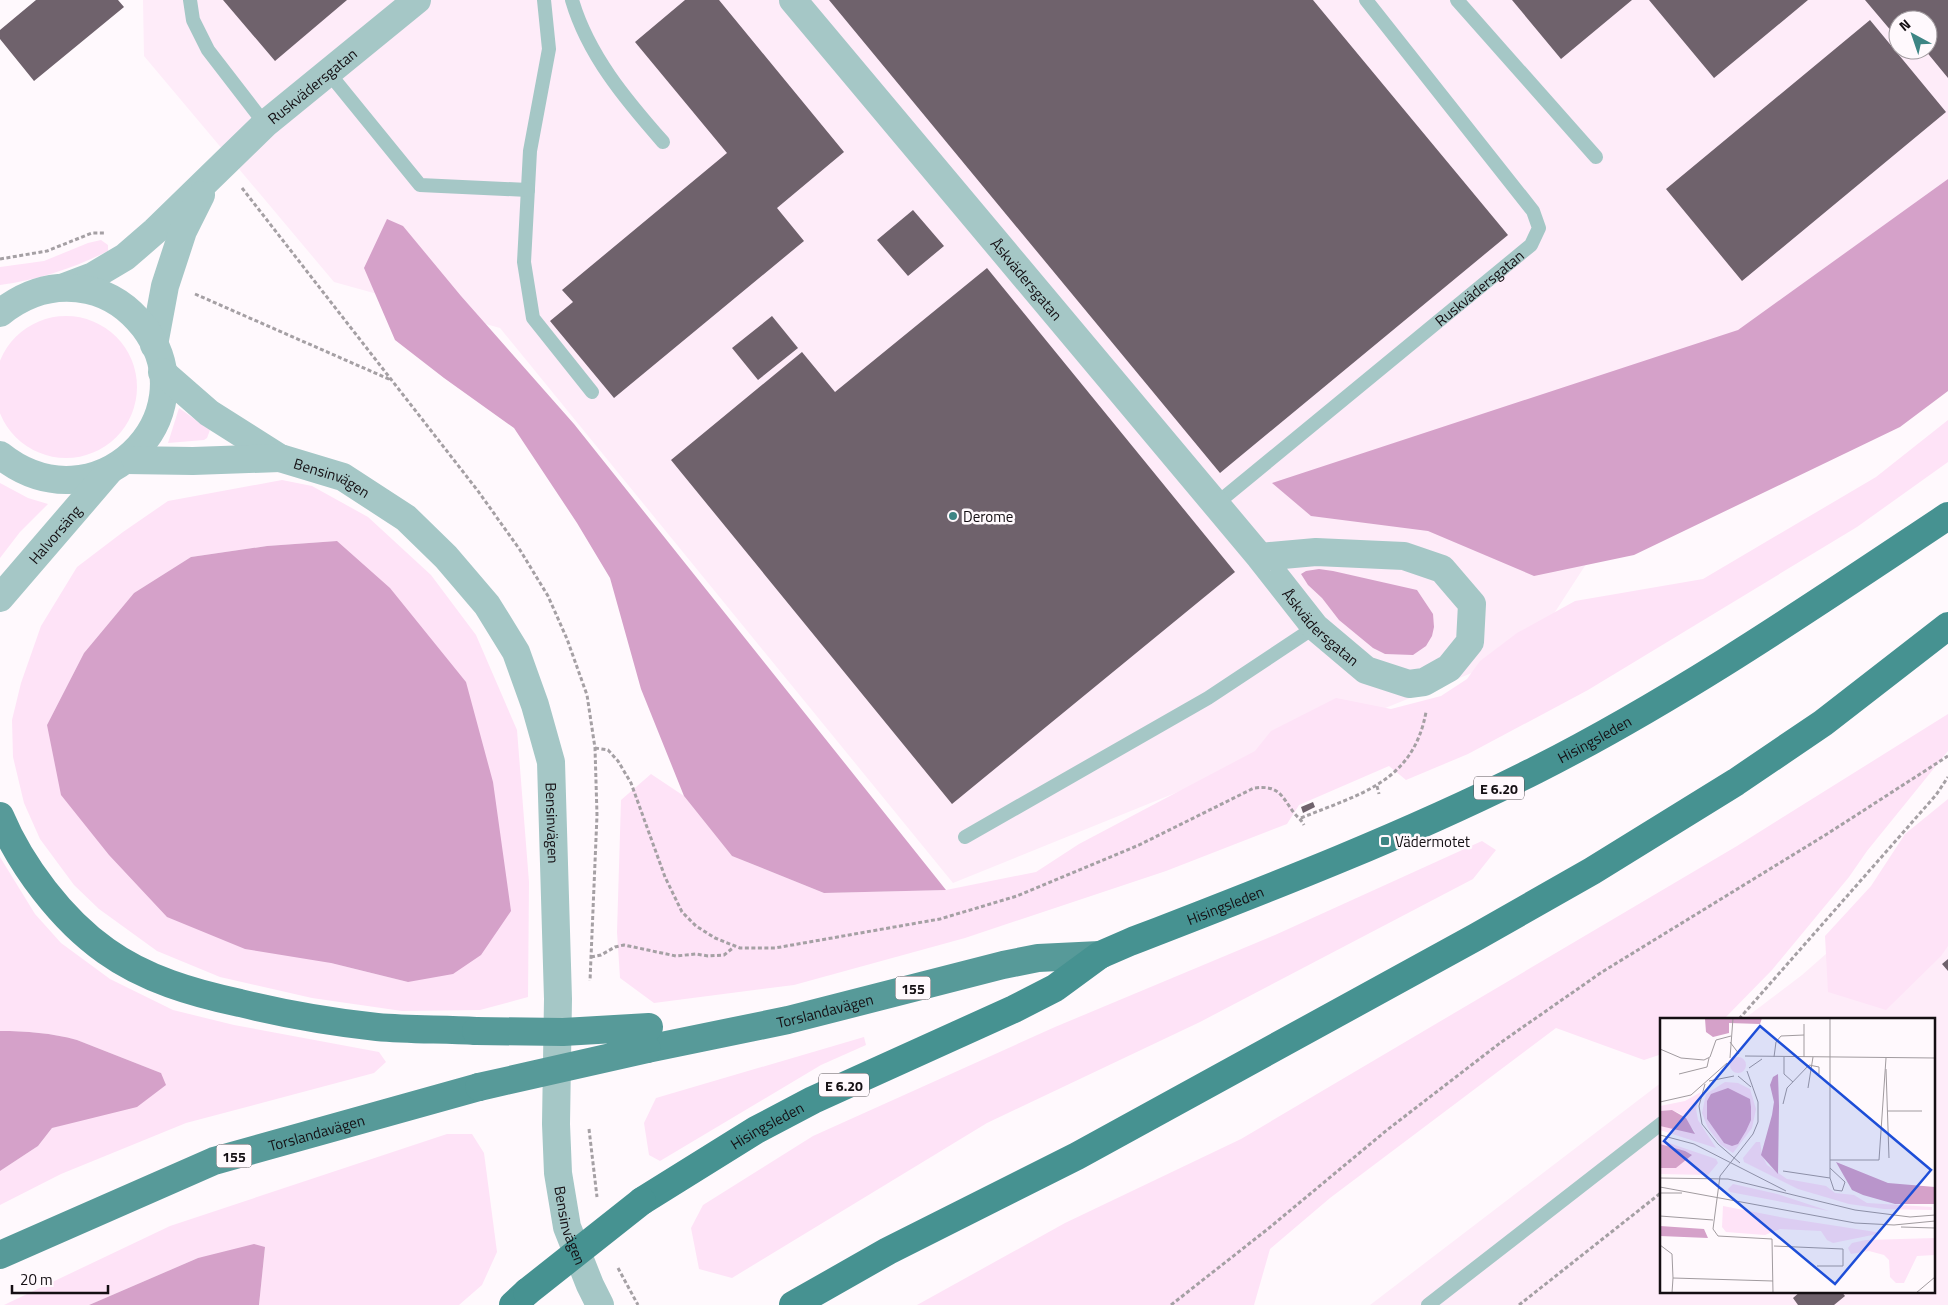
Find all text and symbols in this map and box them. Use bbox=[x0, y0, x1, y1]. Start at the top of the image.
north arrow bbox=[1888, 10, 1938, 60]
text: N bbox=[1894, 13, 1915, 36]
street label: Ruskvädersgatan bbox=[262, 42, 362, 129]
street label: Åskvädersgatan bbox=[985, 233, 1068, 325]
street label: Ruskvädersgatan bbox=[1429, 244, 1529, 331]
street label: Bensinvägen bbox=[291, 451, 375, 503]
street label: Halvorsäng bbox=[23, 499, 87, 569]
place label: Derome bbox=[963, 505, 1013, 528]
marker: Derome bbox=[947, 510, 959, 522]
street label: Åskvädersgatan bbox=[1277, 583, 1364, 671]
street label: Hisingsleden bbox=[1553, 709, 1635, 769]
road number: E 6.20 bbox=[1474, 776, 1524, 800]
street label: Bensinvägen bbox=[540, 782, 565, 864]
place label: Vädermotet bbox=[1395, 830, 1471, 853]
marker: Vädermotet bbox=[1379, 835, 1391, 847]
street label: Hisingsleden bbox=[1183, 879, 1267, 931]
road number: 155 bbox=[896, 976, 930, 1000]
street label: Torslandavägen bbox=[774, 987, 876, 1034]
inset map bbox=[1660, 1018, 1936, 1292]
road number: E 6.20 bbox=[819, 1074, 869, 1096]
street label: Hisingsleden bbox=[725, 1095, 808, 1155]
street label: Torslandavägen bbox=[266, 1108, 367, 1157]
road number: 155 bbox=[216, 1144, 252, 1168]
street label: Bensinvägen bbox=[549, 1184, 592, 1268]
scale bar bbox=[12, 1262, 109, 1294]
text: 20 m bbox=[20, 1268, 53, 1291]

